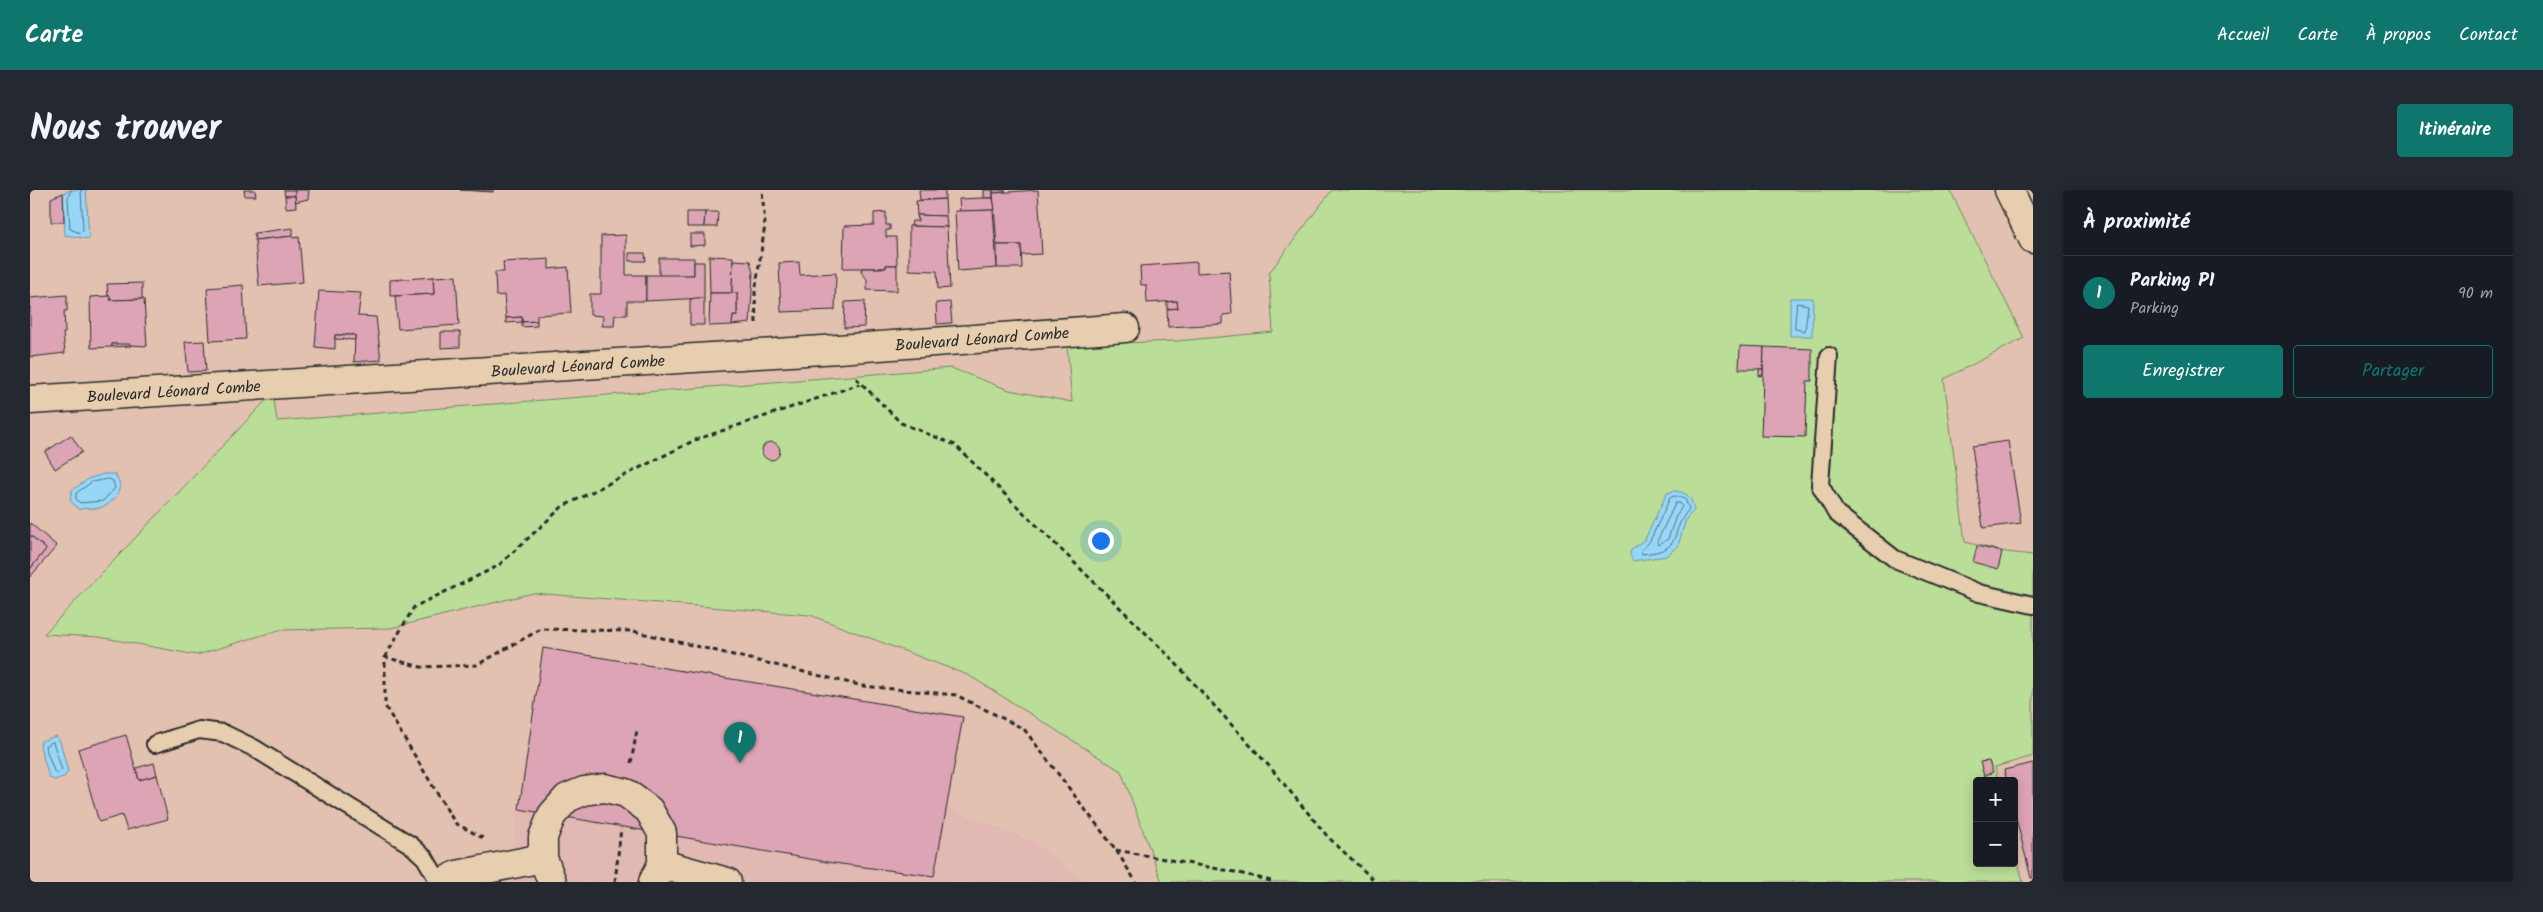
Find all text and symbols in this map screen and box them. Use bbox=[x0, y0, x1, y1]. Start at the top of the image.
text: Carte bbox=[25, 16, 83, 55]
text: Accueil bbox=[2217, 21, 2270, 50]
text: Carte bbox=[2298, 21, 2338, 50]
text: À propos bbox=[2366, 21, 2431, 50]
text: Contact bbox=[2459, 21, 2518, 50]
text: Nous trouver bbox=[30, 102, 221, 158]
button: Itinéraire bbox=[2397, 104, 2513, 157]
text: À proximité bbox=[2083, 206, 2190, 239]
text: Parking P1 bbox=[2130, 266, 2214, 296]
text: 1 bbox=[2097, 281, 2101, 306]
text: 90 m bbox=[2458, 281, 2493, 306]
text: Parking bbox=[2130, 296, 2179, 321]
street label: Boulevard Léonard Combe bbox=[894, 321, 1070, 359]
button: Enregistrer bbox=[2083, 345, 2283, 398]
button: Partager bbox=[2293, 345, 2493, 398]
street label: Boulevard Léonard Combe bbox=[490, 349, 666, 385]
street label: Boulevard Léonard Combe bbox=[86, 374, 262, 410]
your location bbox=[1088, 528, 1114, 554]
pin: 1 bbox=[724, 722, 756, 763]
map controls bbox=[1973, 777, 2018, 867]
button: + bbox=[1973, 777, 2018, 822]
button: − bbox=[1973, 822, 2018, 867]

